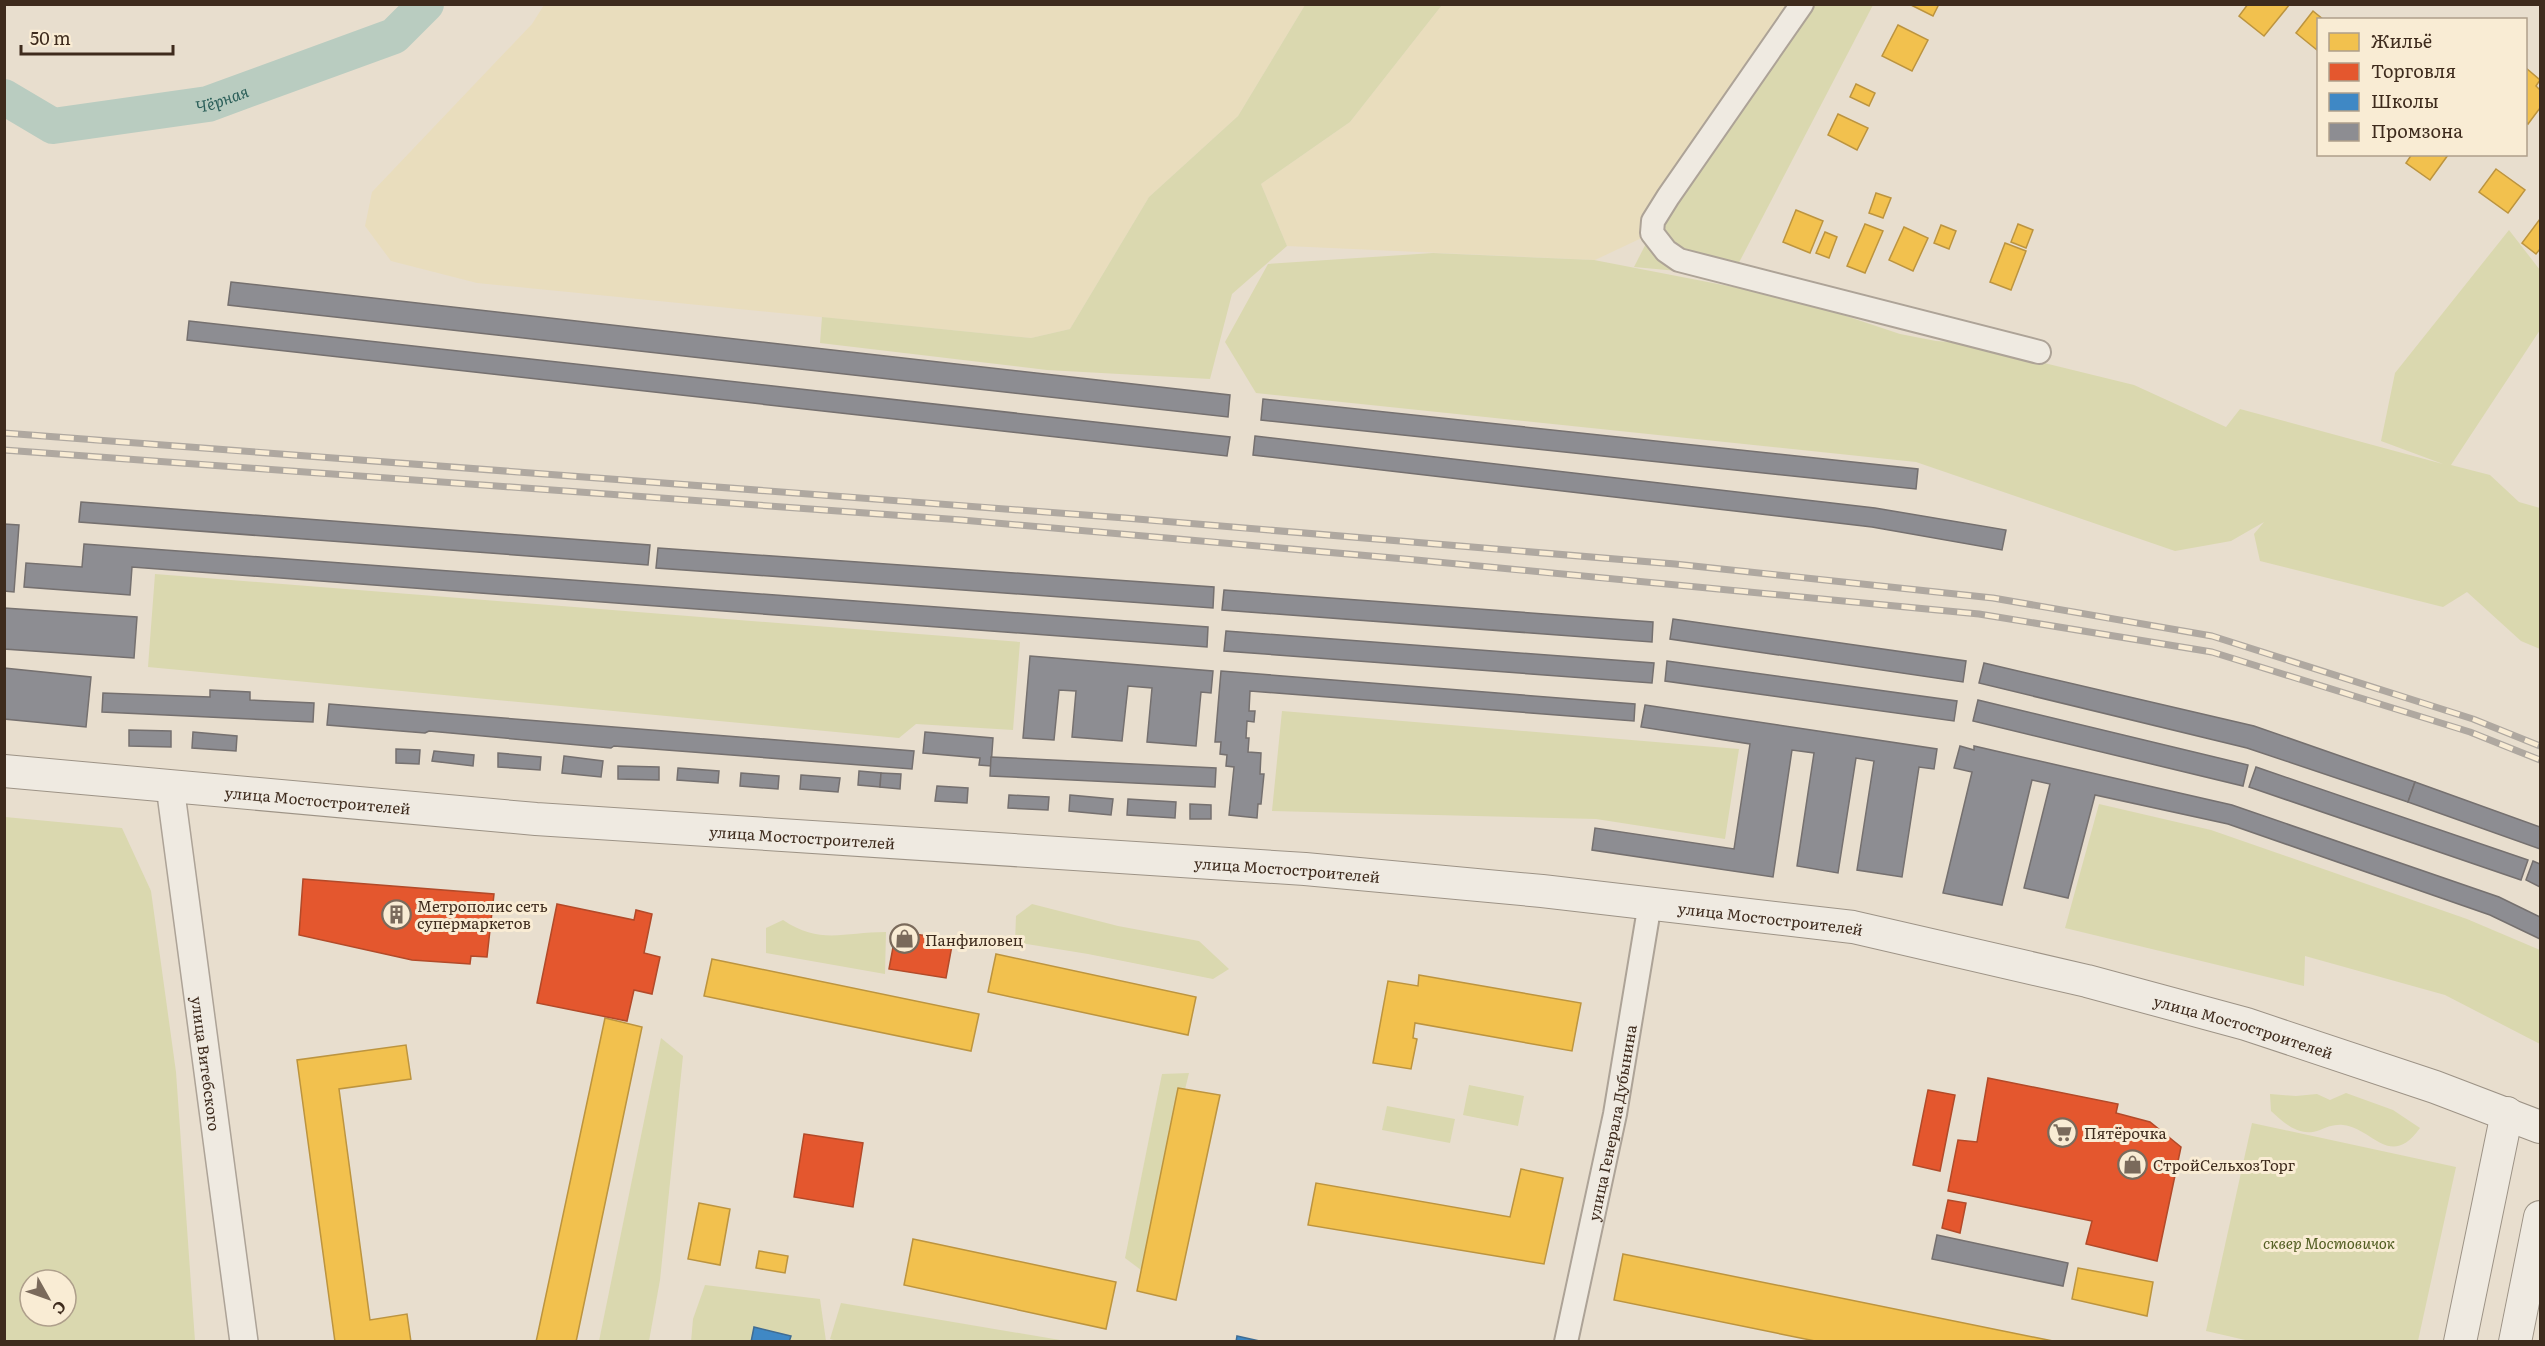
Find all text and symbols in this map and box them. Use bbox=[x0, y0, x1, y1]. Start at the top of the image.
scale bar bbox=[21, 18, 172, 56]
legend bbox=[2317, 18, 2527, 156]
text: 50 m bbox=[30, 24, 71, 51]
text: Жильё bbox=[2371, 27, 2432, 54]
text: Торговля bbox=[2371, 57, 2456, 84]
water label: Чёрная bbox=[194, 78, 252, 118]
text: Школы bbox=[2371, 87, 2439, 114]
text: Промзона bbox=[2371, 117, 2463, 144]
street label: улица Мостостроителей bbox=[224, 779, 412, 819]
street label: улица Мостостроителей bbox=[709, 819, 896, 854]
street label: улица Мостостроителей bbox=[1194, 850, 1381, 887]
place label: Метрополис cеть супермаркетов bbox=[417, 894, 548, 934]
street label: улица Мостостроителей bbox=[1677, 895, 1866, 941]
building icon: Метрополис cеть супермаркетов bbox=[380, 898, 412, 930]
shop icon: Панфиловец bbox=[888, 923, 920, 955]
place label: Панфиловец bbox=[925, 928, 1023, 951]
street label: улица Мостостроителей bbox=[2151, 988, 2336, 1064]
street label: улица Витебского bbox=[187, 995, 227, 1133]
street label: улица Генерала Дубынина bbox=[1581, 1022, 1641, 1223]
supermarket icon: Пятёрочка bbox=[2047, 1116, 2079, 1148]
place label: Пятёрочка bbox=[2084, 1121, 2168, 1144]
shop icon: СтройСельхозТорг bbox=[2116, 1148, 2148, 1180]
place label: СтройСельхозТорг bbox=[2153, 1153, 2296, 1176]
park label: сквер Мостовичок bbox=[2263, 1231, 2395, 1254]
north arrow bbox=[18, 1268, 78, 1328]
text: С bbox=[47, 1296, 73, 1320]

